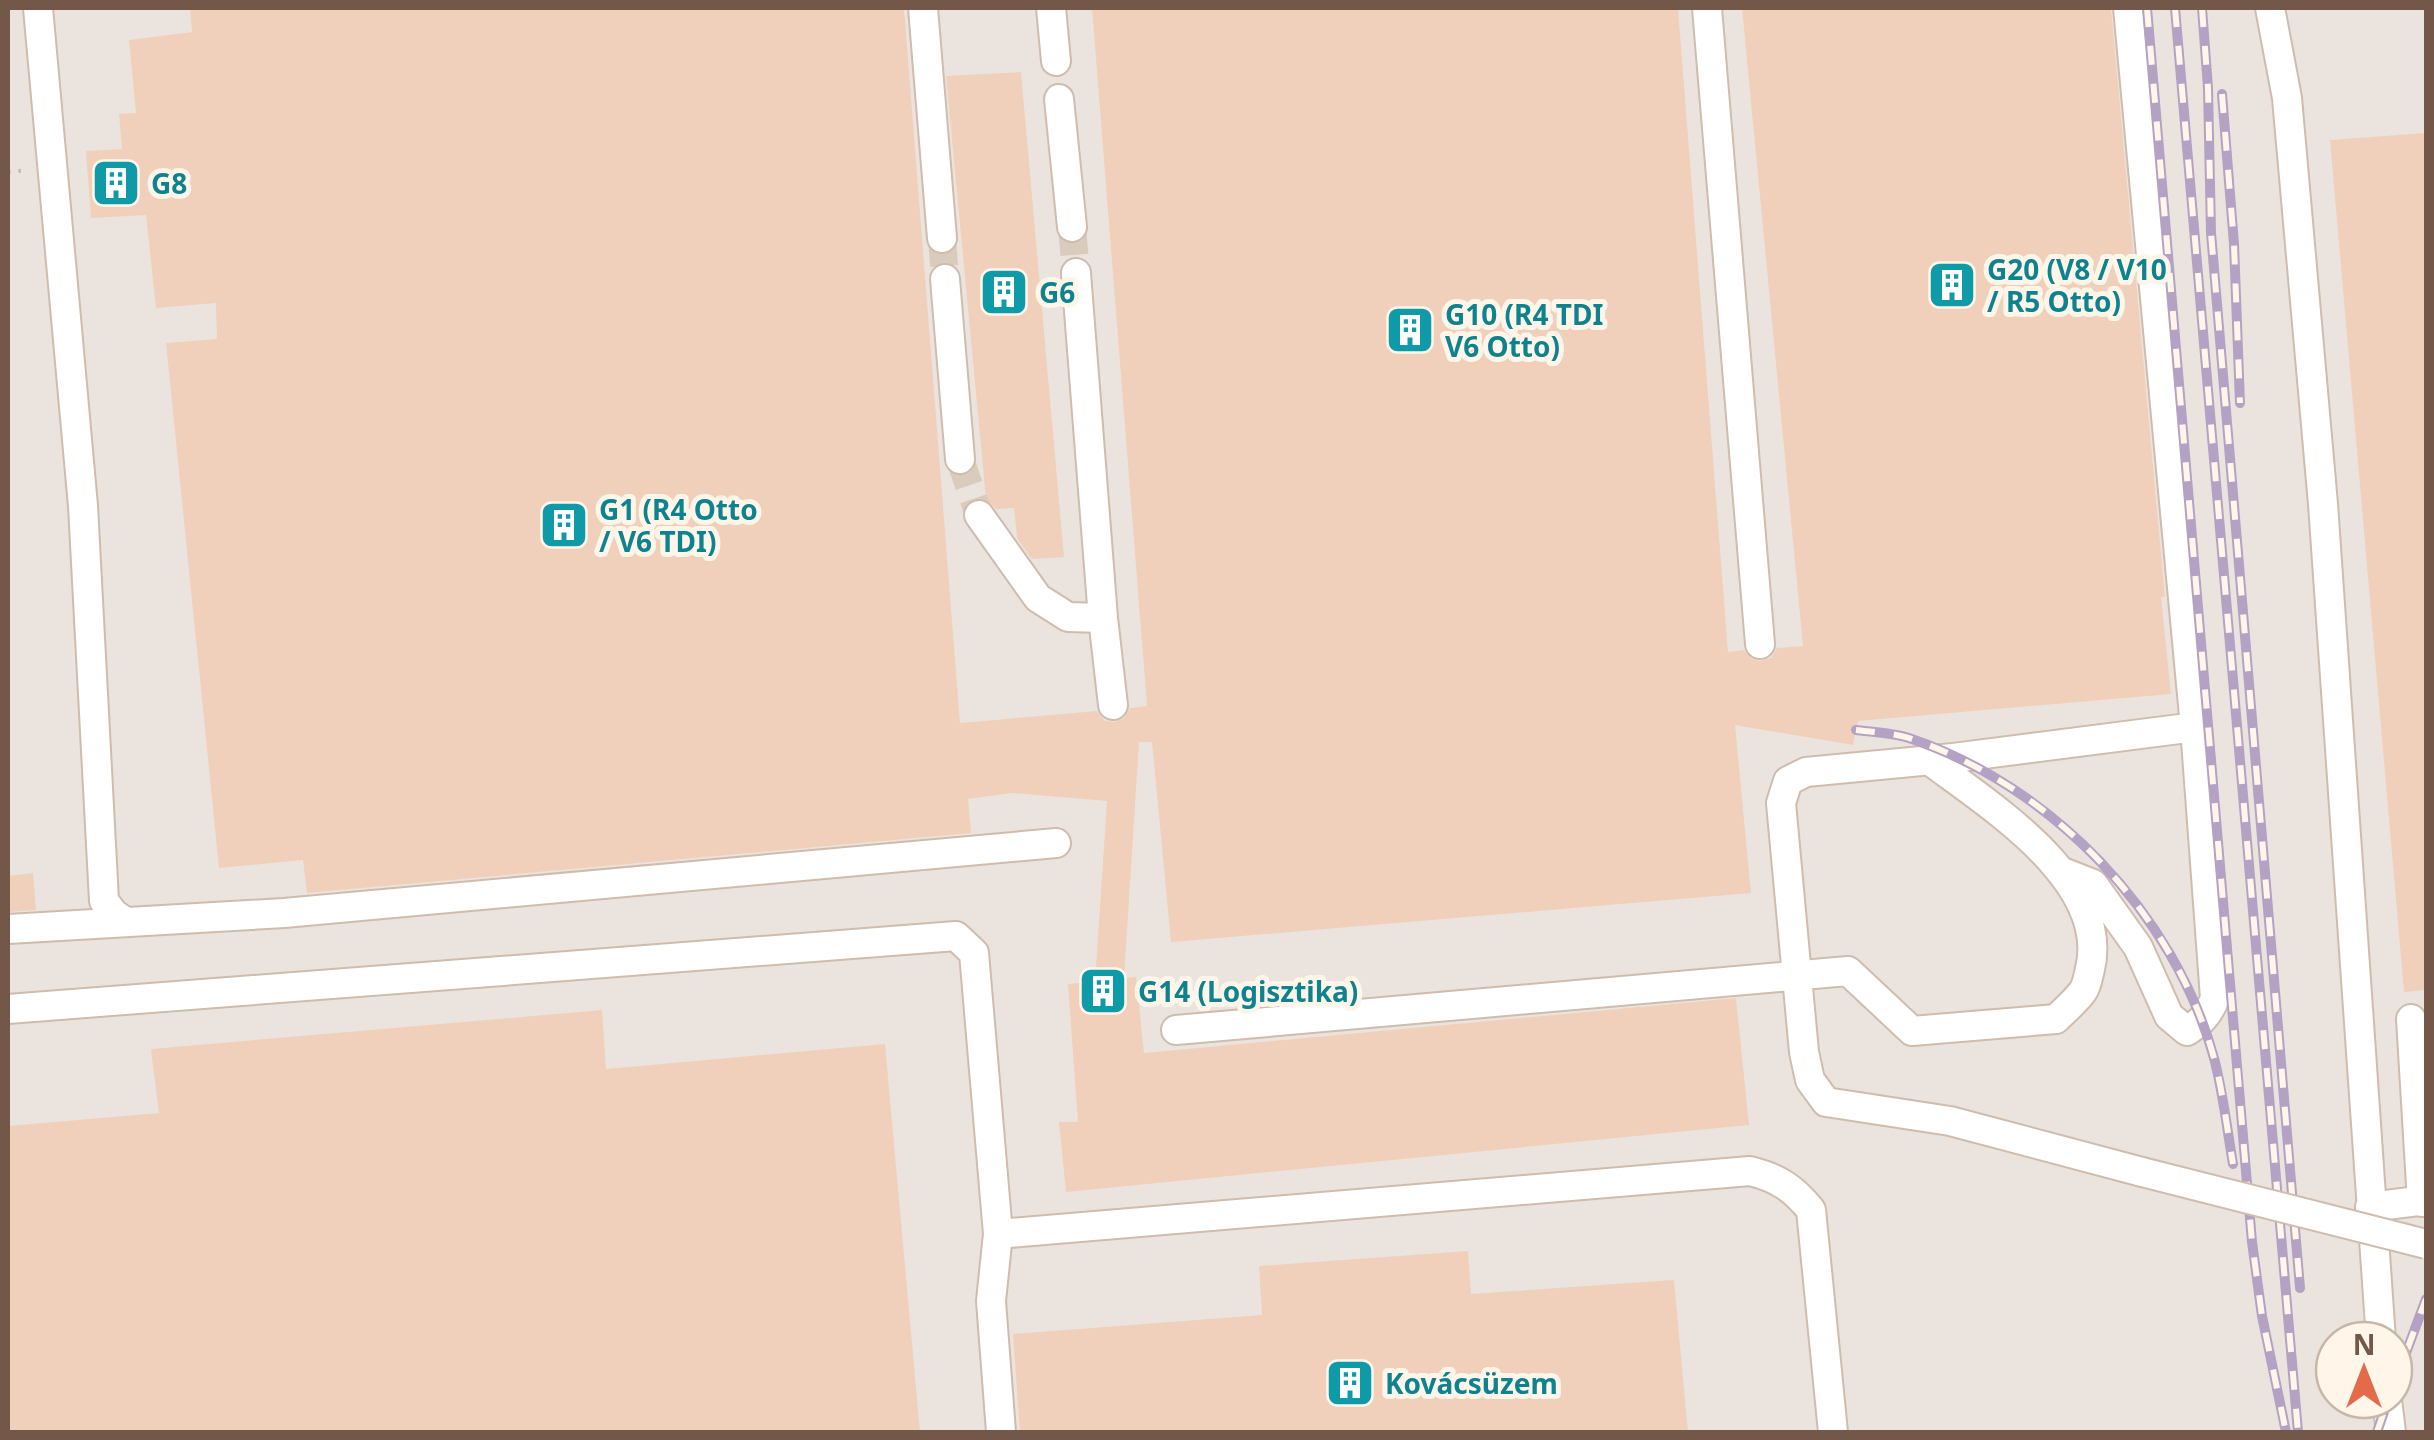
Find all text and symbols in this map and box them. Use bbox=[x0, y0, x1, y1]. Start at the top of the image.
building icon: G8 bbox=[90, 157, 142, 209]
place label: G8 bbox=[151, 164, 187, 202]
place label: G20 (V8 / V10 / R5 Otto) bbox=[1987, 250, 2167, 320]
building icon: G20 (V8 / V10 / R5 Otto) bbox=[1926, 259, 1978, 311]
building icon: G6 bbox=[978, 266, 1030, 318]
place label: G6 bbox=[1039, 273, 1075, 311]
place label: G10 (R4 TDI V6 Otto) bbox=[1445, 295, 1603, 365]
building icon: G10 (R4 TDI V6 Otto) bbox=[1384, 304, 1436, 356]
place label: G1 (R4 Otto / V6 TDI) bbox=[599, 490, 758, 560]
building icon: G1 (R4 Otto / V6 TDI) bbox=[538, 499, 590, 551]
building icon: G14 (Logisztika) bbox=[1077, 965, 1129, 1017]
place label: G14 (Logisztika) bbox=[1138, 972, 1358, 1010]
north arrow bbox=[2314, 1320, 2414, 1420]
text: N bbox=[2353, 1325, 2375, 1363]
building icon: Kovácsüzem bbox=[1324, 1357, 1376, 1409]
place label: Kovácsüzem bbox=[1385, 1364, 1558, 1402]

